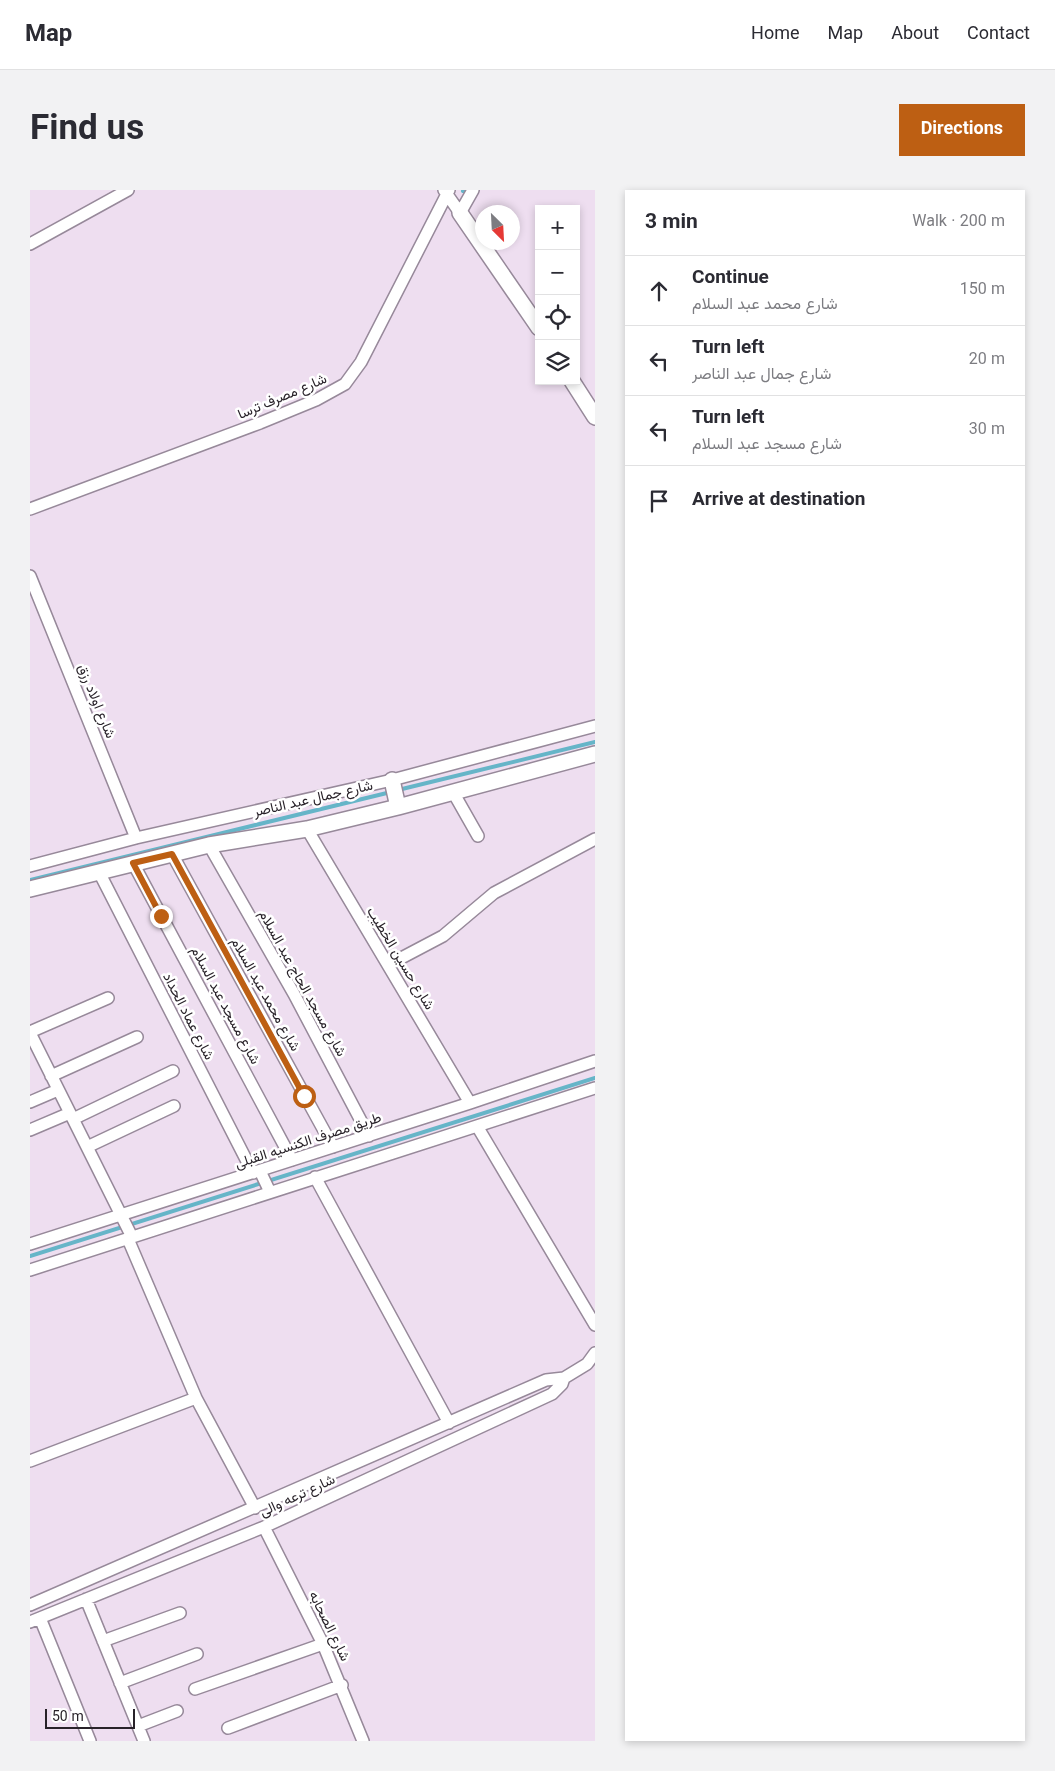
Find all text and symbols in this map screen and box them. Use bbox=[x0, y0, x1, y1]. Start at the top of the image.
text: Map bbox=[25, 16, 72, 54]
text: Home bbox=[751, 21, 800, 49]
text: Map bbox=[828, 21, 863, 49]
text: About bbox=[891, 21, 939, 49]
text: Contact bbox=[967, 21, 1030, 49]
text: Find us bbox=[30, 103, 144, 158]
button: Directions bbox=[899, 104, 1025, 156]
north arrow bbox=[475, 205, 520, 250]
map controls bbox=[535, 205, 580, 385]
button: + bbox=[535, 205, 580, 250]
text: 3 min bbox=[645, 206, 698, 239]
text: Walk · 200 m bbox=[912, 210, 1005, 235]
button: − bbox=[535, 250, 580, 295]
text: Continue bbox=[692, 264, 769, 293]
icon: ahead bbox=[645, 277, 673, 305]
text: 150 m bbox=[960, 278, 1005, 303]
text: شارع محمد عبد السلام bbox=[692, 293, 838, 318]
button: locate bbox=[535, 295, 580, 340]
text: Turn left bbox=[692, 334, 764, 363]
button: layers bbox=[535, 340, 580, 385]
icon: left bbox=[645, 347, 673, 375]
text: 20 m bbox=[969, 348, 1005, 373]
text: شارع جمال عبد الناصر bbox=[692, 363, 831, 388]
street label: شارع مصرف ترسا bbox=[235, 369, 331, 427]
text: Turn left bbox=[692, 404, 764, 433]
icon: left bbox=[645, 417, 673, 445]
text: 30 m bbox=[969, 418, 1005, 443]
text: شارع مسجد عبد السلام bbox=[692, 433, 842, 458]
text: Arrive at destination bbox=[692, 486, 865, 515]
icon: arrive bbox=[645, 487, 673, 515]
street label: شارع اولاد رزق bbox=[70, 661, 120, 742]
street label: شارع جمال عبد الناصر bbox=[251, 776, 375, 825]
street label: شارع حسين الخطيب bbox=[360, 903, 439, 1015]
route end bbox=[150, 905, 173, 928]
street label: شارع مسجد الحاج عبد السلام bbox=[252, 907, 351, 1061]
street label: شارع محمد عبد السلام bbox=[224, 934, 305, 1056]
street label: شارع مسجد عبد السلام bbox=[184, 943, 265, 1069]
street label: شارع عماد الحداد bbox=[156, 969, 219, 1064]
route start bbox=[293, 1085, 316, 1108]
street label: طريق مصرف الكنسيه القبلى bbox=[232, 1108, 385, 1176]
street label: شارع ترعه والى bbox=[256, 1470, 339, 1524]
street label: شارع الصحابه bbox=[302, 1588, 355, 1666]
scale bar bbox=[45, 1706, 135, 1729]
text: 50 m bbox=[52, 1707, 84, 1729]

